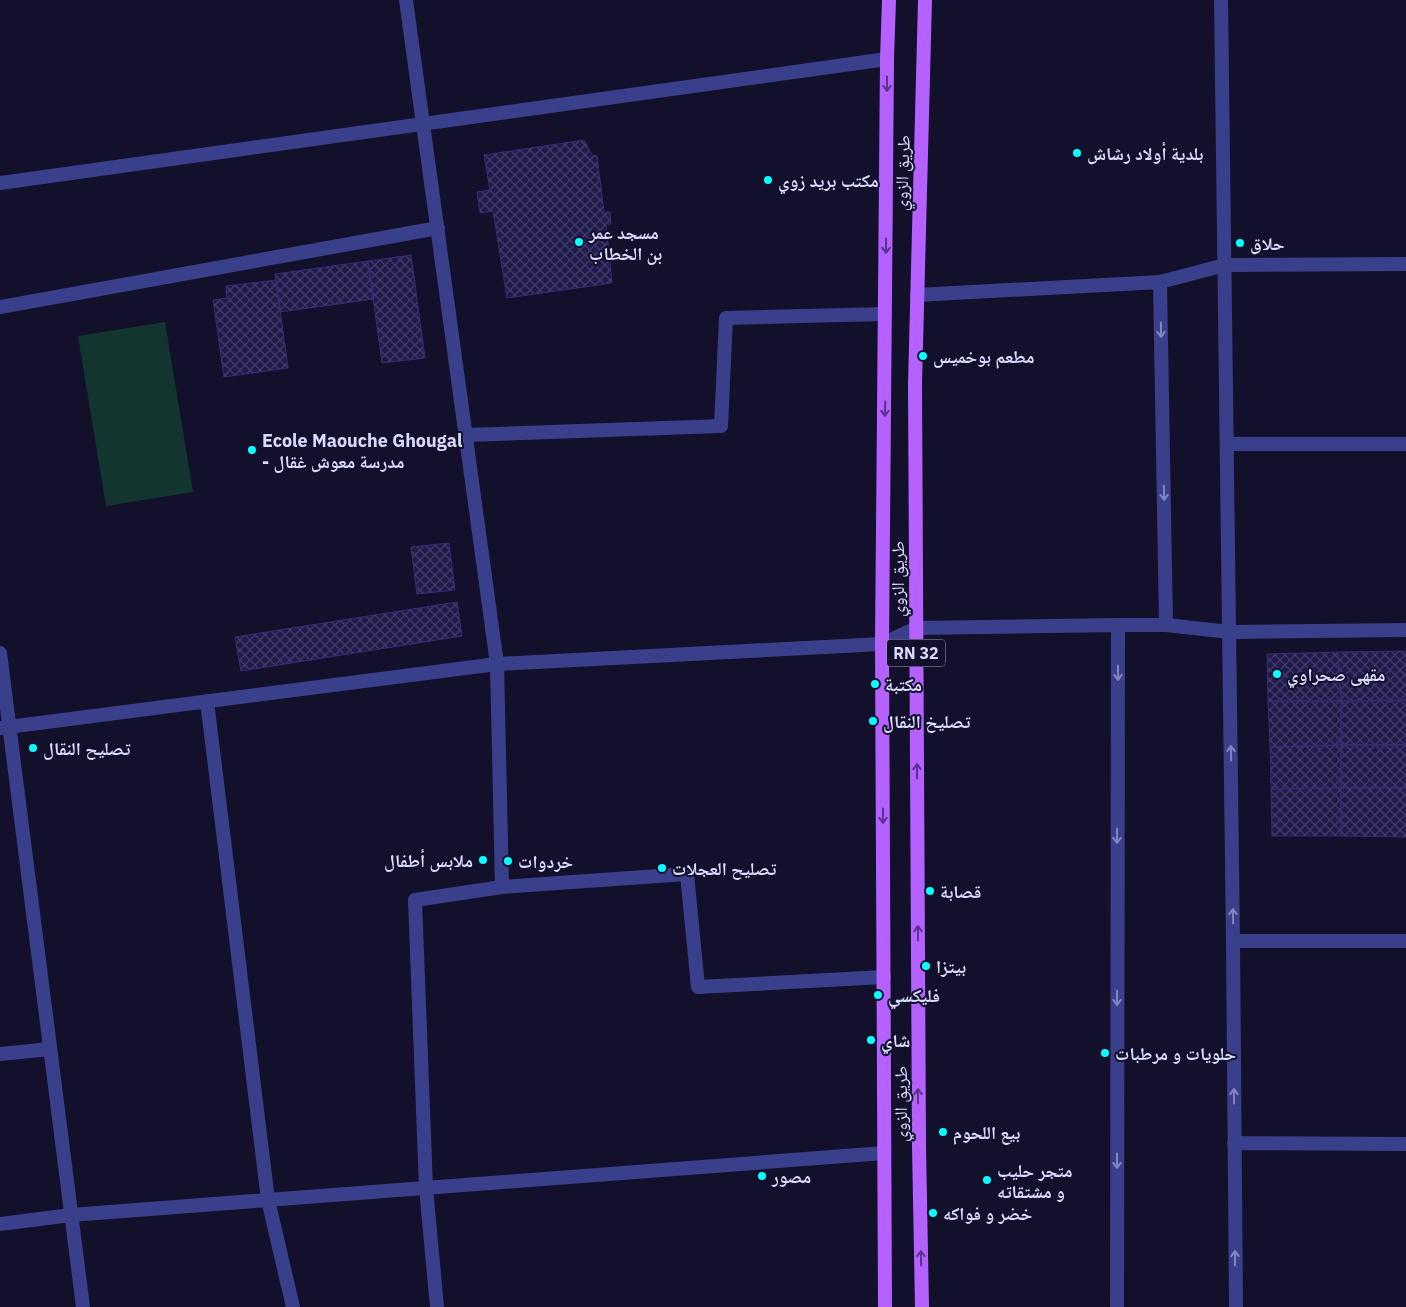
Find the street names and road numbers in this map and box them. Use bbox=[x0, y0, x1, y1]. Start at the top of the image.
street label: طريق الزوي bbox=[889, 135, 918, 212]
street label: طريق الزوي bbox=[886, 541, 912, 617]
road number: RN 32 bbox=[887, 640, 945, 666]
street label: طريق الزوي bbox=[889, 1066, 915, 1142]

